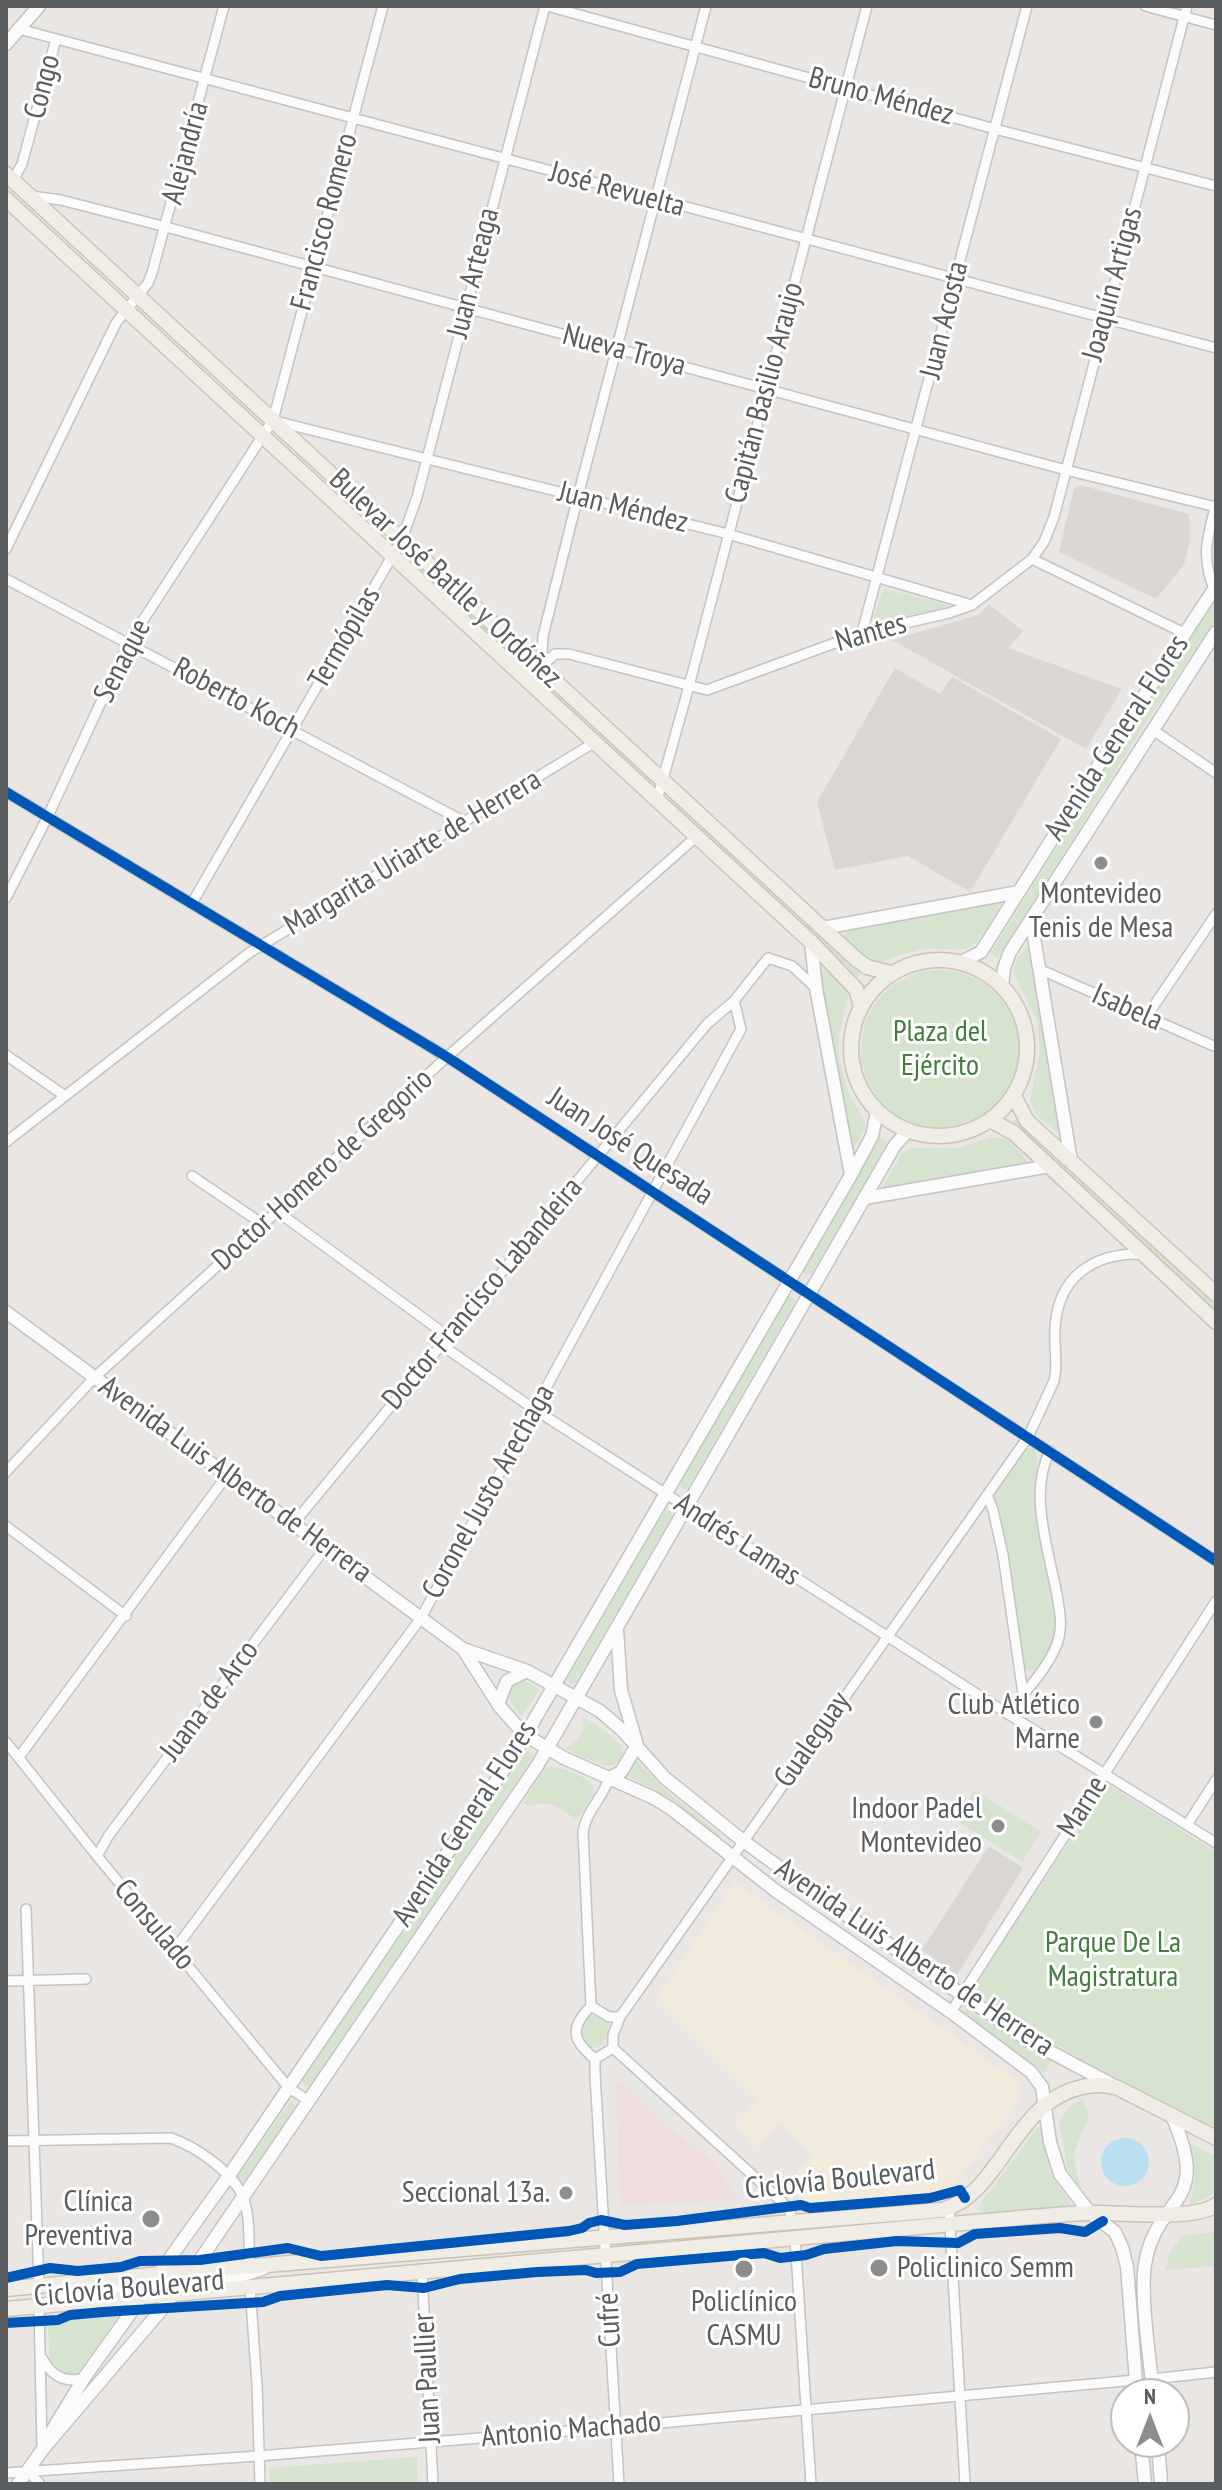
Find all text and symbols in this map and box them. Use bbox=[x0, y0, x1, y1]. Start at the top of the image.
street label: Congo bbox=[17, 51, 69, 123]
street label: Bruno Méndez bbox=[805, 60, 957, 134]
street label: Alejandría bbox=[155, 98, 217, 208]
street label: Francisco Romero bbox=[284, 129, 366, 315]
street label: José Revuelta bbox=[545, 155, 689, 225]
street label: Joaquín Artigas bbox=[1075, 203, 1151, 365]
street label: Juan Arteaga bbox=[441, 204, 507, 342]
street label: Juan Acosta bbox=[913, 258, 977, 382]
street label: Capitán Basilio Araujo bbox=[718, 279, 812, 507]
street label: Nueva Troya bbox=[558, 317, 690, 385]
street label: Bulevar José Batlle y Ordóñez bbox=[321, 462, 569, 696]
street label: Juan Méndez bbox=[554, 475, 692, 541]
street label: Termópilas bbox=[301, 580, 389, 696]
street label: Nantes bbox=[832, 606, 910, 660]
street label: Senaque bbox=[87, 613, 159, 709]
street label: Avenida General Flores bbox=[1037, 629, 1197, 847]
street label: Roberto Koch bbox=[166, 651, 306, 747]
street label: Margarita Uriarte de Herrera bbox=[278, 762, 548, 944]
marker: Montevideo Tenis de Mesa bbox=[1092, 854, 1110, 872]
place label: Montevideo Tenis de Mesa bbox=[1029, 876, 1173, 946]
street label: Isabela bbox=[1086, 977, 1168, 1039]
park label: Plaza del Ejército bbox=[893, 1014, 987, 1084]
street label: Doctor Homero de Gregorio bbox=[205, 1062, 441, 1278]
street label: Juan José Quesada bbox=[541, 1080, 719, 1214]
street label: Doctor Francisco Labandeira bbox=[375, 1171, 591, 1417]
street label: Avenida Luis Alberto de Herrera bbox=[92, 1369, 378, 1591]
street label: Coronel Justo Arechaga bbox=[415, 1379, 563, 1605]
street label: Andrés Lamas bbox=[667, 1486, 807, 1594]
street label: Juana de Arco bbox=[153, 1634, 267, 1768]
street label: Gualeguay bbox=[767, 1685, 859, 1795]
place label: Club Atlético Marne bbox=[948, 1687, 1080, 1758]
marker: Club Atlético Marne bbox=[1087, 1713, 1105, 1731]
street label: Avenida General Flores bbox=[385, 1715, 545, 1933]
street label: Marne bbox=[1051, 1770, 1115, 1844]
place label: Indoor Padel Montevideo bbox=[851, 1791, 982, 1862]
marker: Indoor Padel Montevideo bbox=[989, 1817, 1007, 1835]
street label: Avenida Luis Alberto de Herrera bbox=[768, 1851, 1060, 2065]
street label: Consulado bbox=[106, 1872, 202, 1978]
park label: Parque De La Magistratura bbox=[1045, 1925, 1181, 1996]
street label: Ciclovía Boulevard bbox=[743, 2152, 937, 2208]
place label: Seccional 13a. bbox=[402, 2175, 550, 2211]
place label: Clínica Preventiva bbox=[25, 2184, 133, 2254]
marker: Seccional 13a. bbox=[557, 2184, 575, 2202]
marker: Clínica Preventiva bbox=[140, 2208, 162, 2230]
place label: Policlinico Semm bbox=[897, 2250, 1074, 2286]
marker: Policlinico Semm bbox=[868, 2257, 890, 2279]
marker: Policlínico CASMU bbox=[733, 2258, 755, 2280]
street label: Ciclovía Boulevard bbox=[32, 2263, 226, 2315]
place label: Policlínico CASMU bbox=[691, 2284, 797, 2354]
street label: Cufré bbox=[591, 2292, 629, 2348]
street label: Juan Paullier bbox=[407, 2312, 449, 2444]
north arrow bbox=[1110, 2378, 1190, 2458]
text: N bbox=[1144, 2382, 1156, 2410]
street label: Antonio Machado bbox=[480, 2404, 662, 2456]

